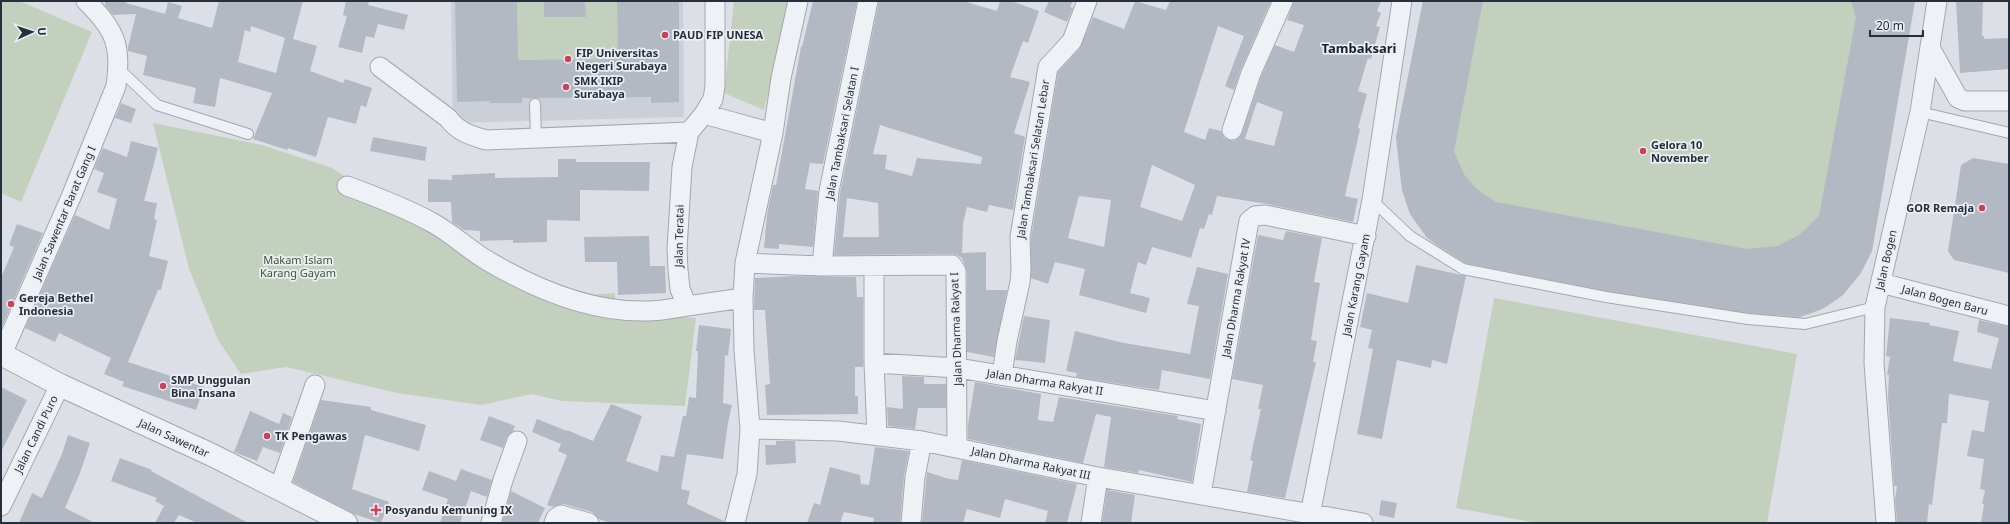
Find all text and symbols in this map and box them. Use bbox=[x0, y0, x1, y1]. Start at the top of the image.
north arrow bbox=[12, 12, 52, 52]
scale bar bbox=[1870, 12, 1923, 38]
text: 20 m bbox=[1876, 17, 1904, 34]
text: U bbox=[35, 27, 50, 36]
place label: PAUD FIP UNESA bbox=[673, 27, 764, 42]
marker: PAUD FIP UNESA bbox=[660, 30, 670, 40]
district label: Tambaksari bbox=[1322, 39, 1397, 57]
place label: FIP Universitas Negeri Surabaya bbox=[576, 45, 667, 73]
marker: FIP Universitas Negeri Surabaya bbox=[563, 54, 573, 64]
street label: Jalan Tambaksari Selatan I bbox=[821, 65, 862, 201]
place label: SMK IKIP Surabaya bbox=[574, 73, 625, 101]
street label: Jalan Tambaksari Selatan Lebar bbox=[1012, 78, 1053, 240]
marker: SMK IKIP Surabaya bbox=[561, 82, 571, 92]
place label: Gelora 10 November bbox=[1651, 137, 1709, 165]
street label: Jalan Sawentar Barat Gang I bbox=[28, 143, 99, 283]
marker: Gelora 10 November bbox=[1638, 146, 1648, 156]
place label: GOR Remaja bbox=[1906, 200, 1974, 215]
marker: GOR Remaja bbox=[1977, 203, 1987, 213]
street label: Jalan Teratai bbox=[670, 204, 687, 269]
street label: Jalan Bogen bbox=[1871, 228, 1900, 292]
street label: Jalan Karang Gayam bbox=[1338, 232, 1373, 338]
street label: Jalan Dharma Rakyat IV bbox=[1217, 237, 1253, 360]
park label: Makam Islam Karang Gayam bbox=[260, 252, 336, 280]
street label: Jalan Dharma Rakyat I bbox=[946, 272, 965, 387]
street label: Jalan Bogen Baru bbox=[1899, 281, 1990, 318]
place label: Gereja Bethel Indonesia bbox=[19, 290, 93, 318]
marker: Gereja Bethel Indonesia bbox=[6, 299, 16, 309]
street label: Jalan Dharma Rakyat II bbox=[985, 365, 1105, 398]
place label: SMP Unggulan Bina Insana bbox=[171, 372, 251, 400]
marker: SMP Unggulan Bina Insana bbox=[158, 381, 168, 391]
street label: Jalan Candi Puro bbox=[10, 392, 61, 476]
street label: Jalan Sawentar bbox=[136, 414, 212, 461]
place label: TK Pengawas bbox=[275, 428, 348, 443]
marker: TK Pengawas bbox=[262, 431, 272, 441]
street label: Jalan Dharma Rakyat III bbox=[969, 442, 1092, 483]
place label: Posyandu Kemuning IX bbox=[385, 502, 513, 517]
marker: Posyandu Kemuning IX bbox=[370, 504, 382, 516]

